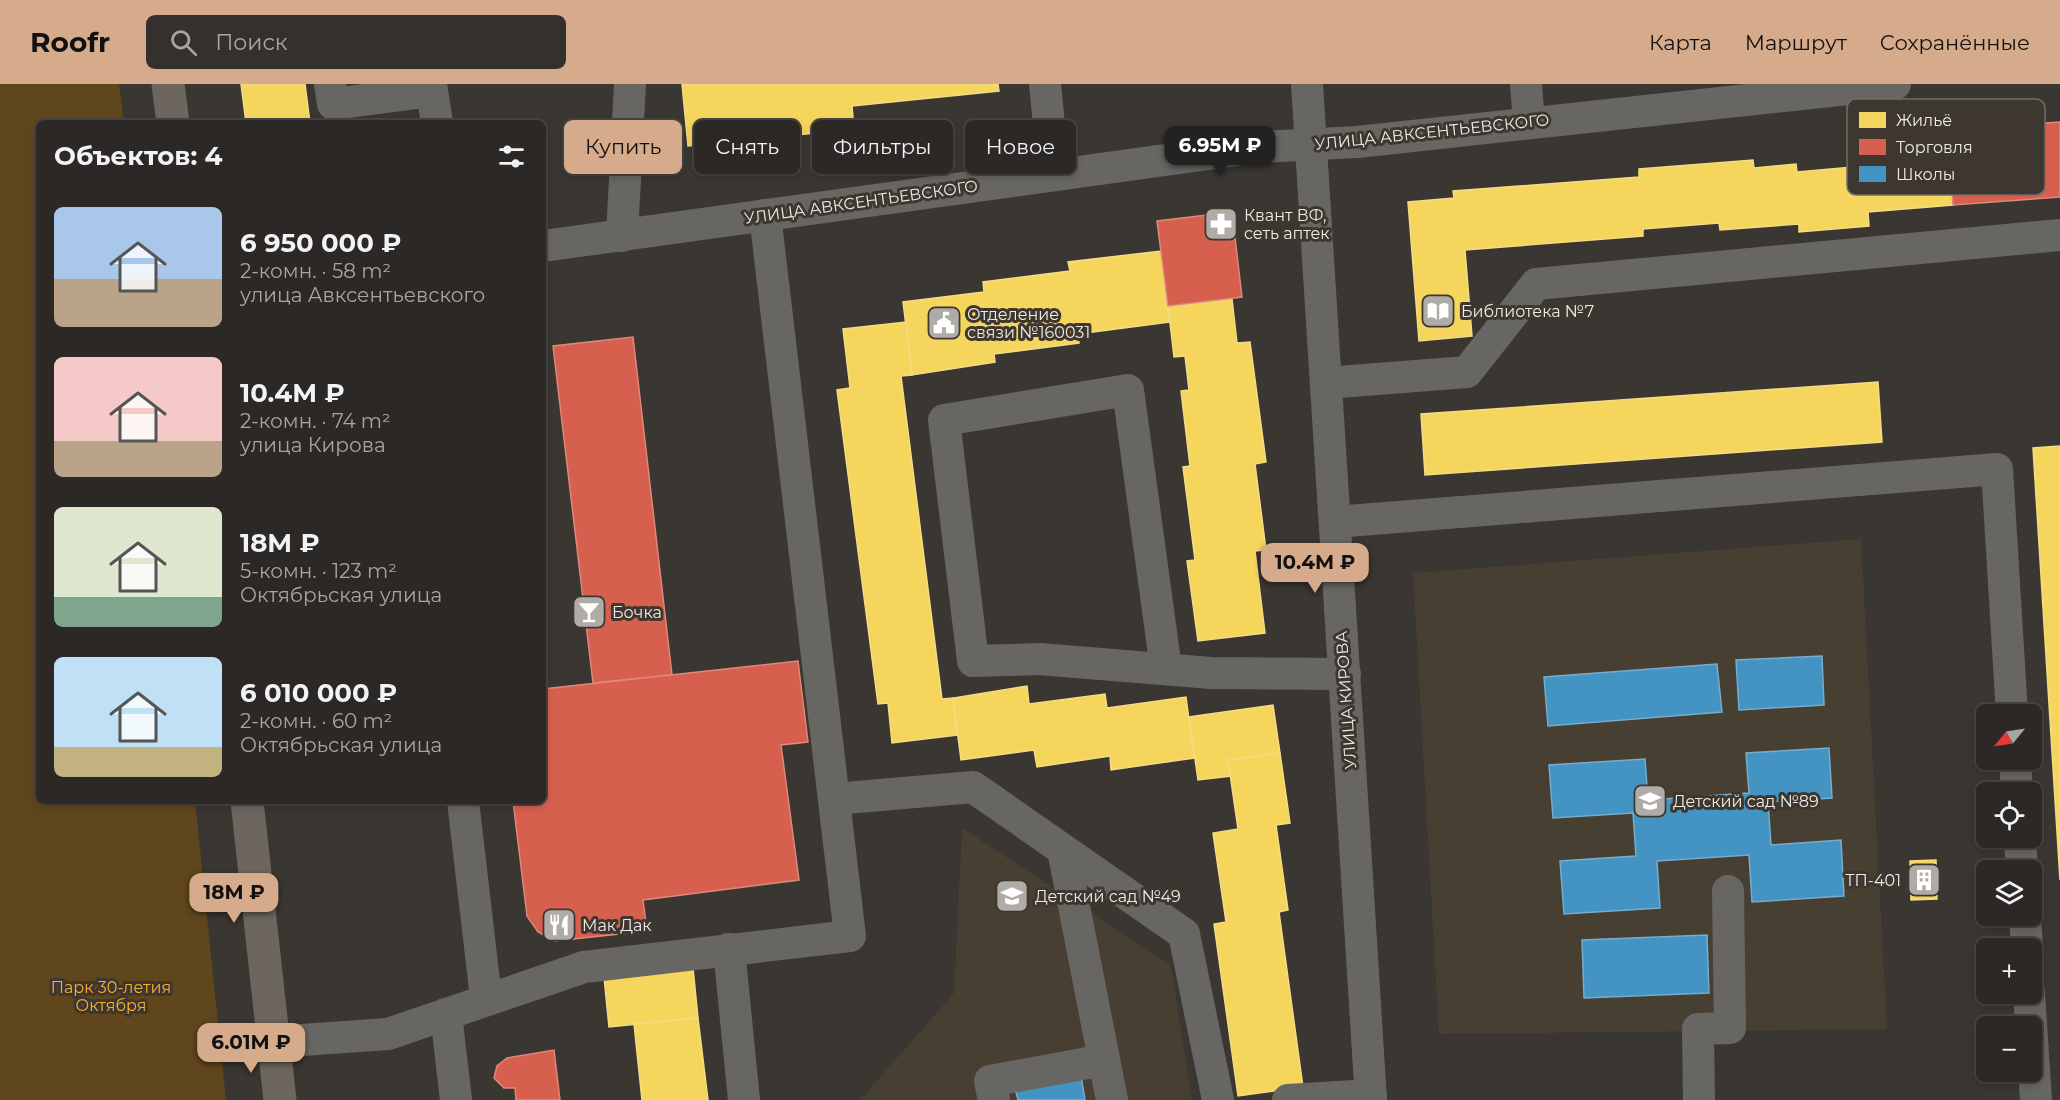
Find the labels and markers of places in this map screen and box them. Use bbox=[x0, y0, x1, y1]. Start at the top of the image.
pin: 6.95M ₽ bbox=[1165, 126, 1275, 177]
pharmacy icon: Квант ВФ, сеть аптек bbox=[1203, 206, 1239, 242]
place label: Квант ВФ, сеть аптек bbox=[1244, 206, 1330, 243]
library icon: Библиотека №7 bbox=[1420, 293, 1456, 329]
place label: Библиотека №7 bbox=[1461, 302, 1594, 321]
public building icon: Отделение связи №160031 bbox=[926, 305, 962, 341]
place label: Отделение связи №160031 bbox=[967, 305, 1090, 342]
pin: 10.4M ₽ bbox=[1260, 543, 1370, 594]
bar icon: Бочка bbox=[571, 594, 607, 630]
place label: Бочка bbox=[612, 603, 662, 622]
school or university icon: Детский сад №89 bbox=[1632, 783, 1668, 819]
place label: Детский сад №89 bbox=[1673, 792, 1819, 811]
building icon: ТП-401 bbox=[1906, 862, 1942, 898]
place label: ТП-401 bbox=[1845, 871, 1901, 890]
pin: 18M ₽ bbox=[192, 873, 276, 924]
school or university icon: Детский сад №49 bbox=[994, 878, 1030, 914]
place label: Детский сад №49 bbox=[1035, 887, 1181, 906]
restaurant icon: Мак Дак bbox=[541, 907, 577, 943]
place label: Мак Дак bbox=[582, 916, 652, 935]
pin: 6.01M ₽ bbox=[196, 1023, 306, 1074]

